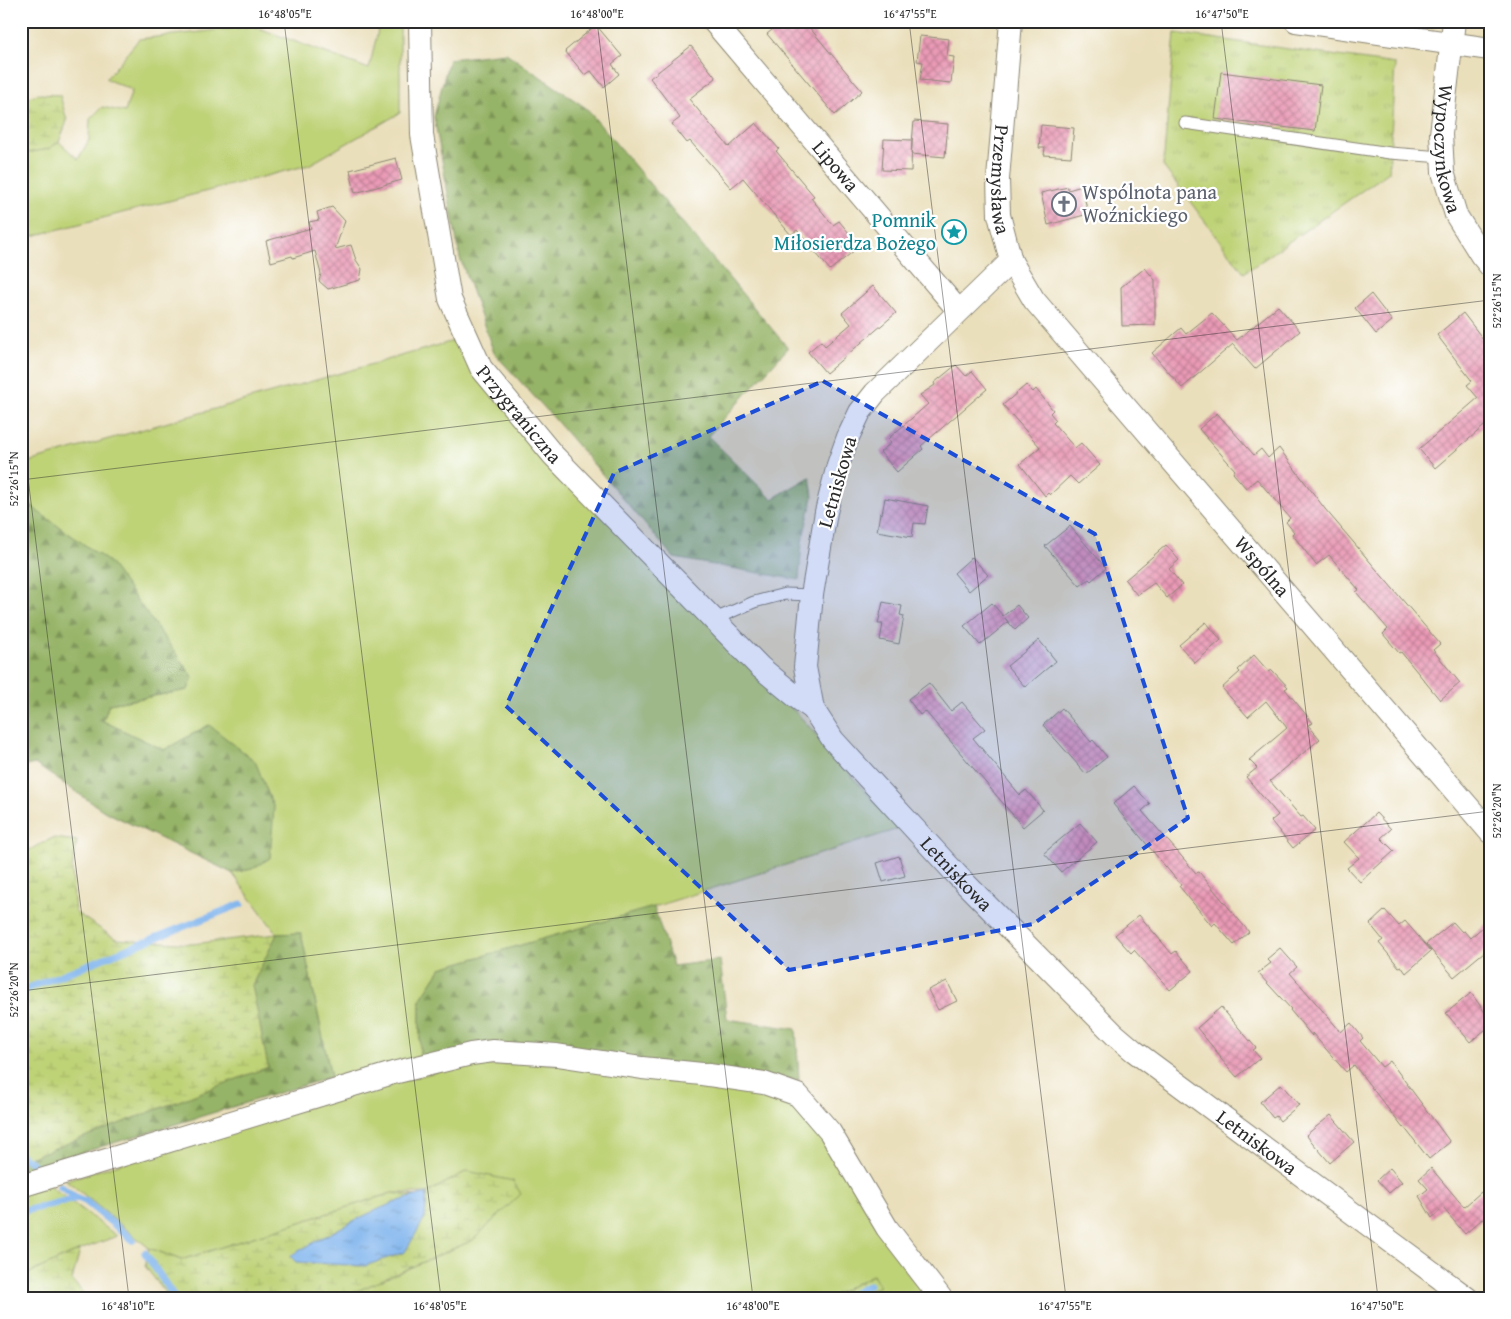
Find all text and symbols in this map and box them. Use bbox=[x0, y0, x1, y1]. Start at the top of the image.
text: 16°48'05"E bbox=[258, 5, 312, 22]
text: 16°48'00"E bbox=[570, 5, 624, 22]
text: 16°47'55"E bbox=[883, 5, 937, 22]
text: 16°47'50"E bbox=[1195, 5, 1249, 22]
street label: Wypoczynkowa bbox=[1427, 83, 1470, 217]
street label: Przemysława bbox=[984, 124, 1019, 238]
street label: Lipowa bbox=[806, 134, 867, 198]
place label: Wspólnota pana Woźnickiego bbox=[1082, 177, 1217, 229]
church icon: Wspólnota pana Woźnickiego bbox=[1051, 191, 1077, 217]
place label: Pomnik Miłosierdza Bożego bbox=[774, 205, 937, 257]
place icon: Pomnik Miłosierdza Bożego bbox=[941, 219, 967, 245]
text: 52°26'15"N bbox=[1488, 273, 1505, 329]
street label: Przygraniczna bbox=[470, 358, 569, 470]
street label: Letniskowa bbox=[810, 432, 864, 531]
text: 52°26'15"N bbox=[5, 451, 22, 507]
street label: Wspólna bbox=[1228, 529, 1297, 603]
text: 52°26'20"N bbox=[1488, 783, 1505, 839]
street label: Letniskowa bbox=[914, 829, 1000, 918]
text: 52°26'20"N bbox=[5, 962, 22, 1018]
street label: Letniskowa bbox=[1211, 1102, 1304, 1182]
text: 16°48'10"E bbox=[101, 1297, 155, 1314]
text: 16°48'05"E bbox=[413, 1297, 467, 1314]
text: 16°48'00"E bbox=[726, 1297, 780, 1314]
text: 16°47'55"E bbox=[1038, 1297, 1092, 1314]
text: 16°47'50"E bbox=[1350, 1297, 1404, 1314]

